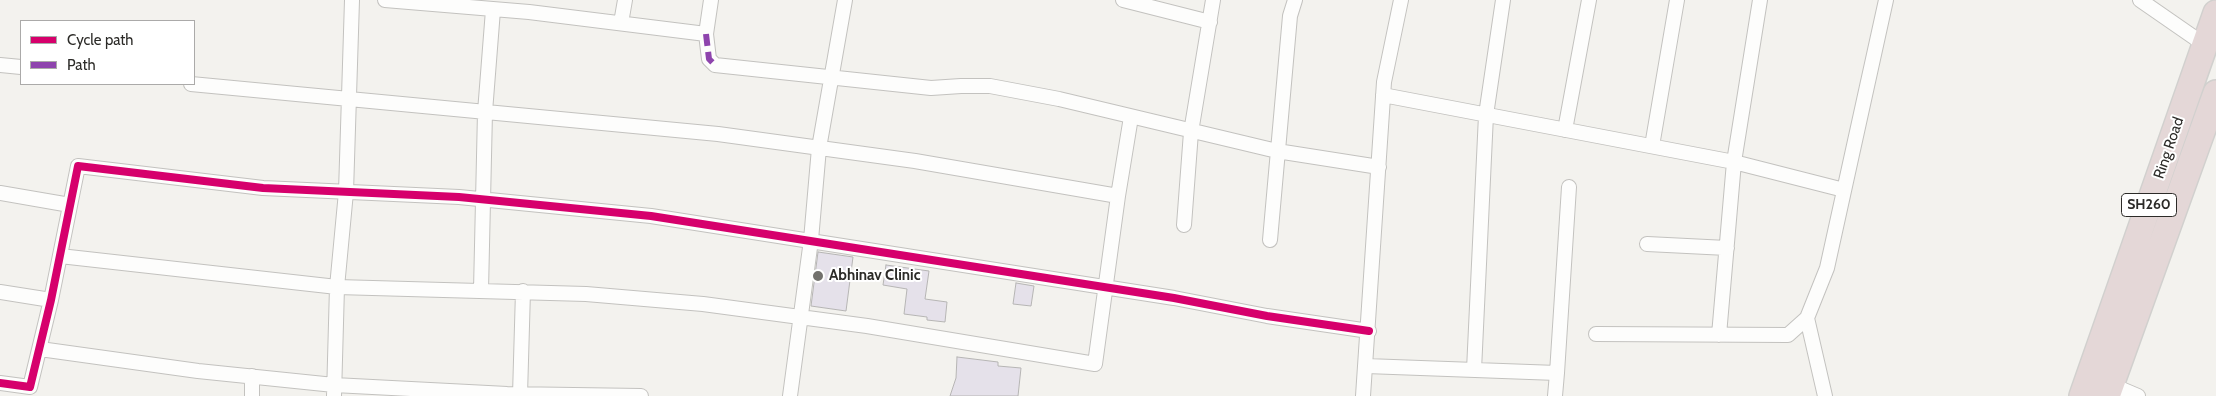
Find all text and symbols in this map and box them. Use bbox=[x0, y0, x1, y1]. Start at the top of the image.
legend bbox=[20, 20, 195, 85]
text: Cycle path bbox=[67, 31, 133, 49]
text: Path bbox=[67, 56, 96, 74]
street label: Ring Road bbox=[2150, 115, 2188, 181]
road number: SH260 bbox=[2122, 194, 2176, 216]
place label: Abhinav Clinic bbox=[829, 267, 920, 285]
marker: Abhinav Clinic bbox=[811, 269, 825, 283]

